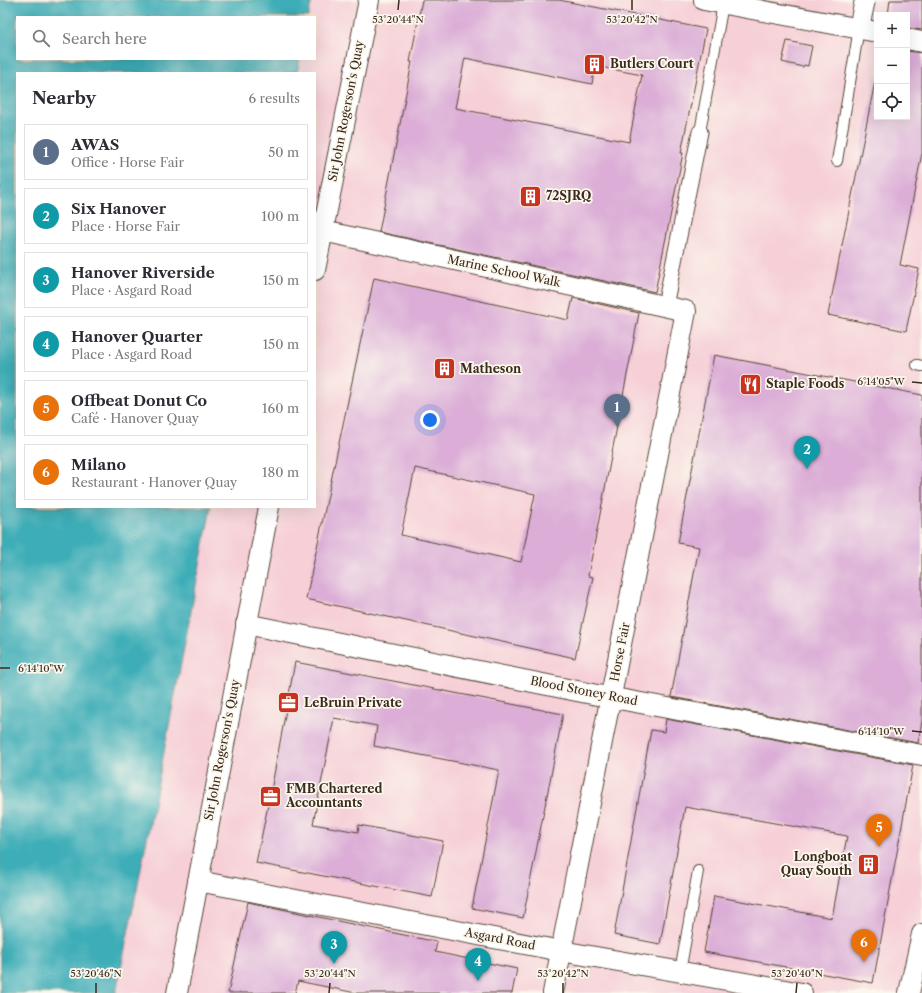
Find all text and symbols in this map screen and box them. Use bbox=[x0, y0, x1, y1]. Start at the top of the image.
map controls bbox=[874, 12, 910, 120]
button: + bbox=[874, 12, 910, 48]
text: 53°20'44"N bbox=[372, 13, 424, 26]
text: 53°20'42"N bbox=[606, 13, 658, 26]
search box bbox=[16, 16, 316, 60]
icon: search bbox=[30, 27, 52, 49]
text: Search here bbox=[62, 29, 147, 48]
street label: Sir John Rogerson's Quay bbox=[324, 39, 367, 183]
button: − bbox=[874, 48, 910, 84]
building icon: Butlers Court bbox=[582, 51, 608, 77]
place label: Butlers Court bbox=[610, 56, 694, 71]
button: locate bbox=[874, 84, 910, 120]
text: Nearby bbox=[32, 88, 96, 108]
text: 6 results bbox=[249, 90, 300, 106]
text: AWAS bbox=[71, 135, 119, 154]
text: 1 bbox=[43, 144, 49, 160]
text: 50 m bbox=[268, 144, 299, 160]
text: Office · Horse Fair bbox=[71, 154, 184, 170]
building icon: 72SJRQ bbox=[517, 183, 543, 209]
place label: 72SJRQ bbox=[546, 188, 592, 203]
text: Six Hanover bbox=[71, 199, 166, 218]
text: 2 bbox=[42, 208, 50, 224]
text: 100 m bbox=[261, 208, 299, 224]
text: Place · Horse Fair bbox=[71, 218, 180, 234]
street label: Marine School Walk bbox=[446, 251, 563, 290]
text: Hanover Riverside bbox=[71, 263, 215, 282]
text: 3 bbox=[42, 272, 50, 288]
text: 150 m bbox=[263, 272, 299, 288]
text: Place · Asgard Road bbox=[71, 282, 192, 298]
text: Hanover Quarter bbox=[71, 327, 203, 346]
text: 4 bbox=[42, 336, 50, 352]
text: 150 m bbox=[263, 336, 299, 352]
text: Place · Asgard Road bbox=[71, 346, 192, 362]
building icon: Matheson bbox=[432, 356, 458, 382]
place label: Matheson bbox=[460, 361, 522, 376]
restaurant icon: Staple Foods bbox=[738, 371, 764, 397]
text: 6°14'05"W bbox=[857, 375, 906, 388]
place label: Staple Foods bbox=[766, 376, 845, 391]
text: Offbeat Donut Co bbox=[71, 391, 207, 410]
pin: 1 bbox=[604, 394, 630, 427]
text: 5 bbox=[42, 400, 50, 416]
text: 160 m bbox=[262, 400, 299, 416]
text: Café · Hanover Quay bbox=[71, 410, 199, 426]
your location bbox=[420, 410, 440, 430]
pin: 2 bbox=[794, 436, 820, 469]
text: Milano bbox=[71, 455, 126, 474]
text: 6 bbox=[42, 464, 50, 480]
text: 180 m bbox=[262, 464, 299, 480]
text: Restaurant · Hanover Quay bbox=[71, 474, 237, 490]
street label: Horse Fair bbox=[606, 621, 633, 683]
text: 6°14'10"W bbox=[18, 662, 65, 675]
street label: Blood Stoney Road bbox=[529, 673, 640, 708]
street label: Sir John Rogerson's Quay bbox=[200, 678, 243, 822]
office icon: LeBruin Private bbox=[275, 690, 301, 716]
place label: LeBruin Private bbox=[304, 695, 402, 710]
text: 6°14'10"W bbox=[858, 725, 905, 738]
place label: FMB Chartered Accountants bbox=[285, 781, 382, 810]
office icon: FMB Chartered Accountants bbox=[257, 783, 283, 809]
pin: 5 bbox=[866, 814, 892, 847]
place label: Longboat Quay South bbox=[781, 849, 853, 878]
building icon: Longboat Quay South bbox=[855, 851, 881, 877]
street label: Asgard Road bbox=[462, 924, 537, 953]
pin: 6 bbox=[851, 929, 877, 962]
pin: 3 bbox=[321, 931, 347, 964]
pin: 4 bbox=[465, 948, 491, 981]
text: 53°20'46"N bbox=[70, 967, 122, 980]
text: 53°20'44"N bbox=[304, 967, 356, 980]
text: 53°20'42"N bbox=[537, 967, 589, 980]
text: 53°20'40"N bbox=[771, 967, 823, 980]

